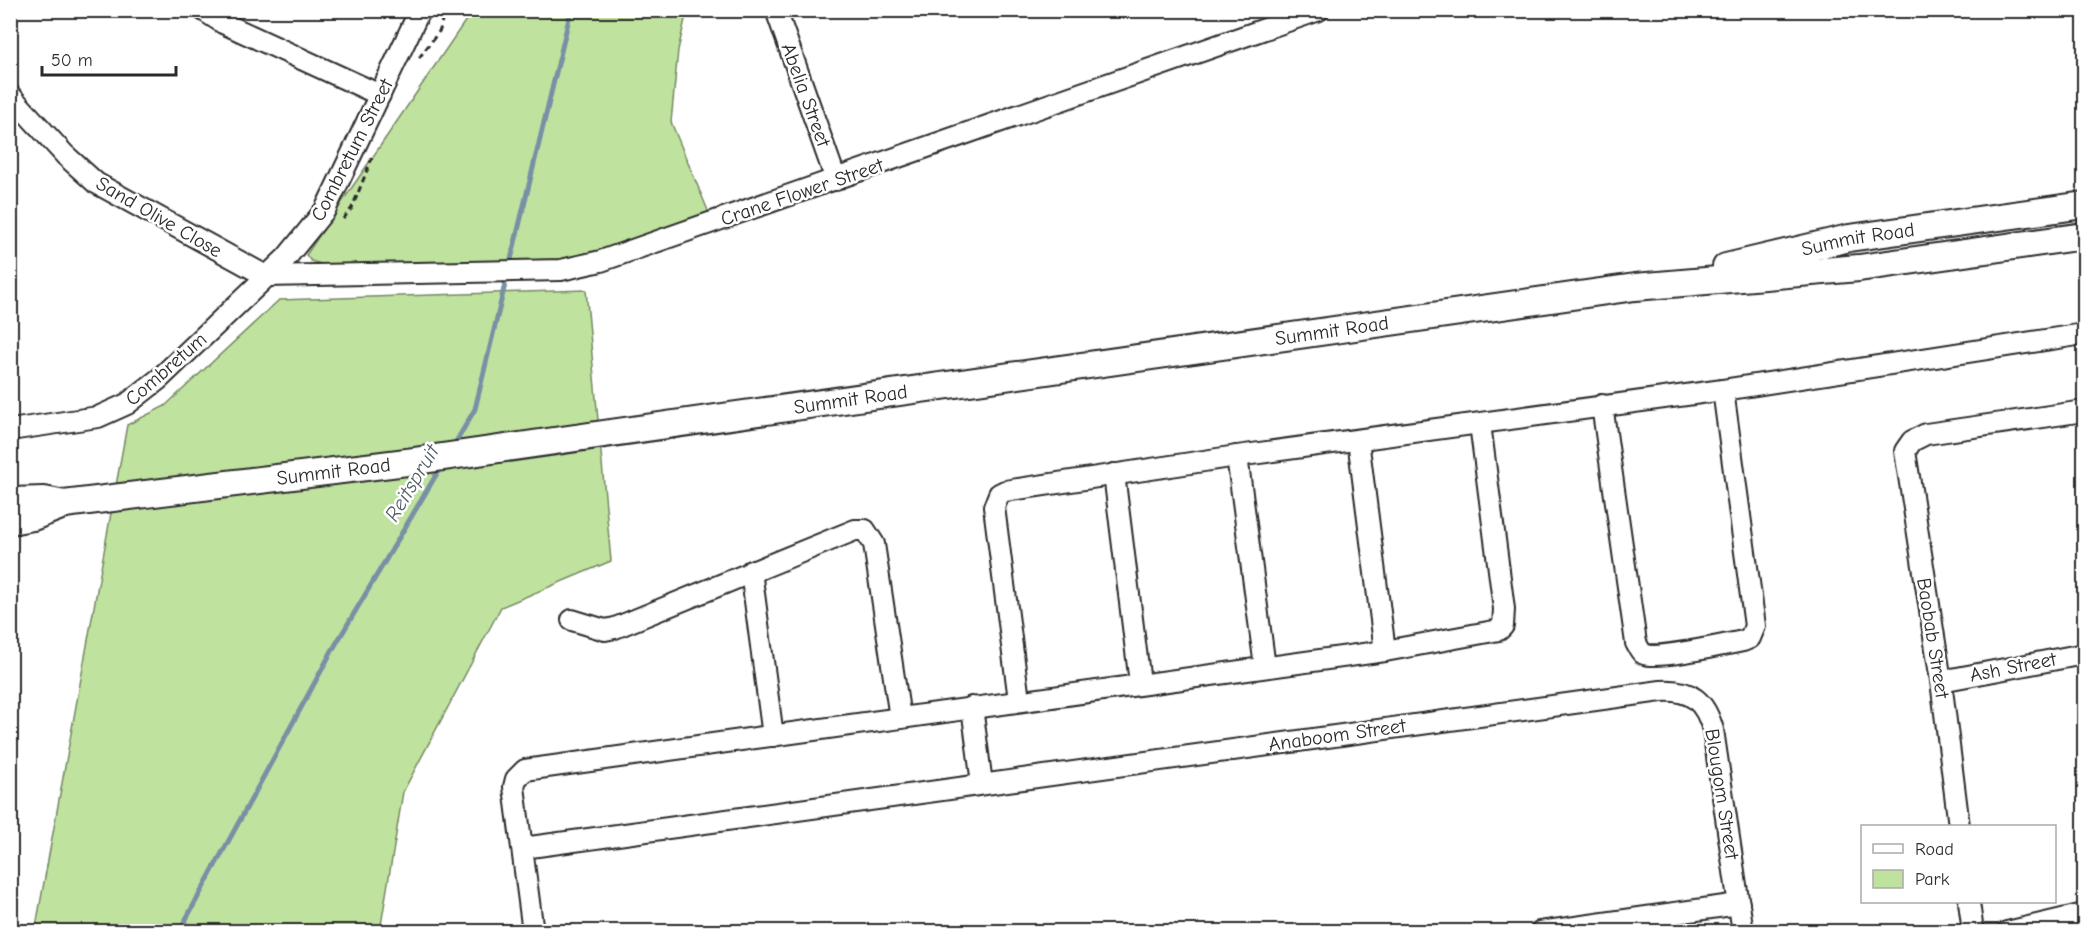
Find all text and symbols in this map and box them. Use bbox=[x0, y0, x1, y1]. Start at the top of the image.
scale bar bbox=[42, 39, 176, 77]
street label: Abelia Street bbox=[777, 40, 836, 151]
text: 50 m bbox=[51, 50, 93, 71]
street label: Combretum Street bbox=[306, 74, 398, 225]
street label: Crane Flower Street bbox=[718, 153, 888, 231]
street label: Sand Olive Close bbox=[92, 172, 226, 262]
street label: Summit Road bbox=[1799, 217, 1916, 260]
street label: Summit Road bbox=[1273, 311, 1390, 350]
street label: Combretum bbox=[121, 327, 211, 411]
street label: Summit Road bbox=[792, 379, 909, 418]
water label: Reitspruit bbox=[380, 439, 445, 526]
street label: Summit Road bbox=[275, 453, 392, 489]
street label: Baobab Street bbox=[1912, 576, 1954, 701]
street label: Ash Street bbox=[1968, 647, 2059, 687]
street label: Anaboom Street bbox=[1267, 714, 1408, 756]
street label: Blougom Street bbox=[1700, 727, 1744, 862]
legend bbox=[1861, 825, 2056, 903]
text: Road bbox=[1915, 839, 1954, 860]
text: Park bbox=[1915, 869, 1950, 890]

